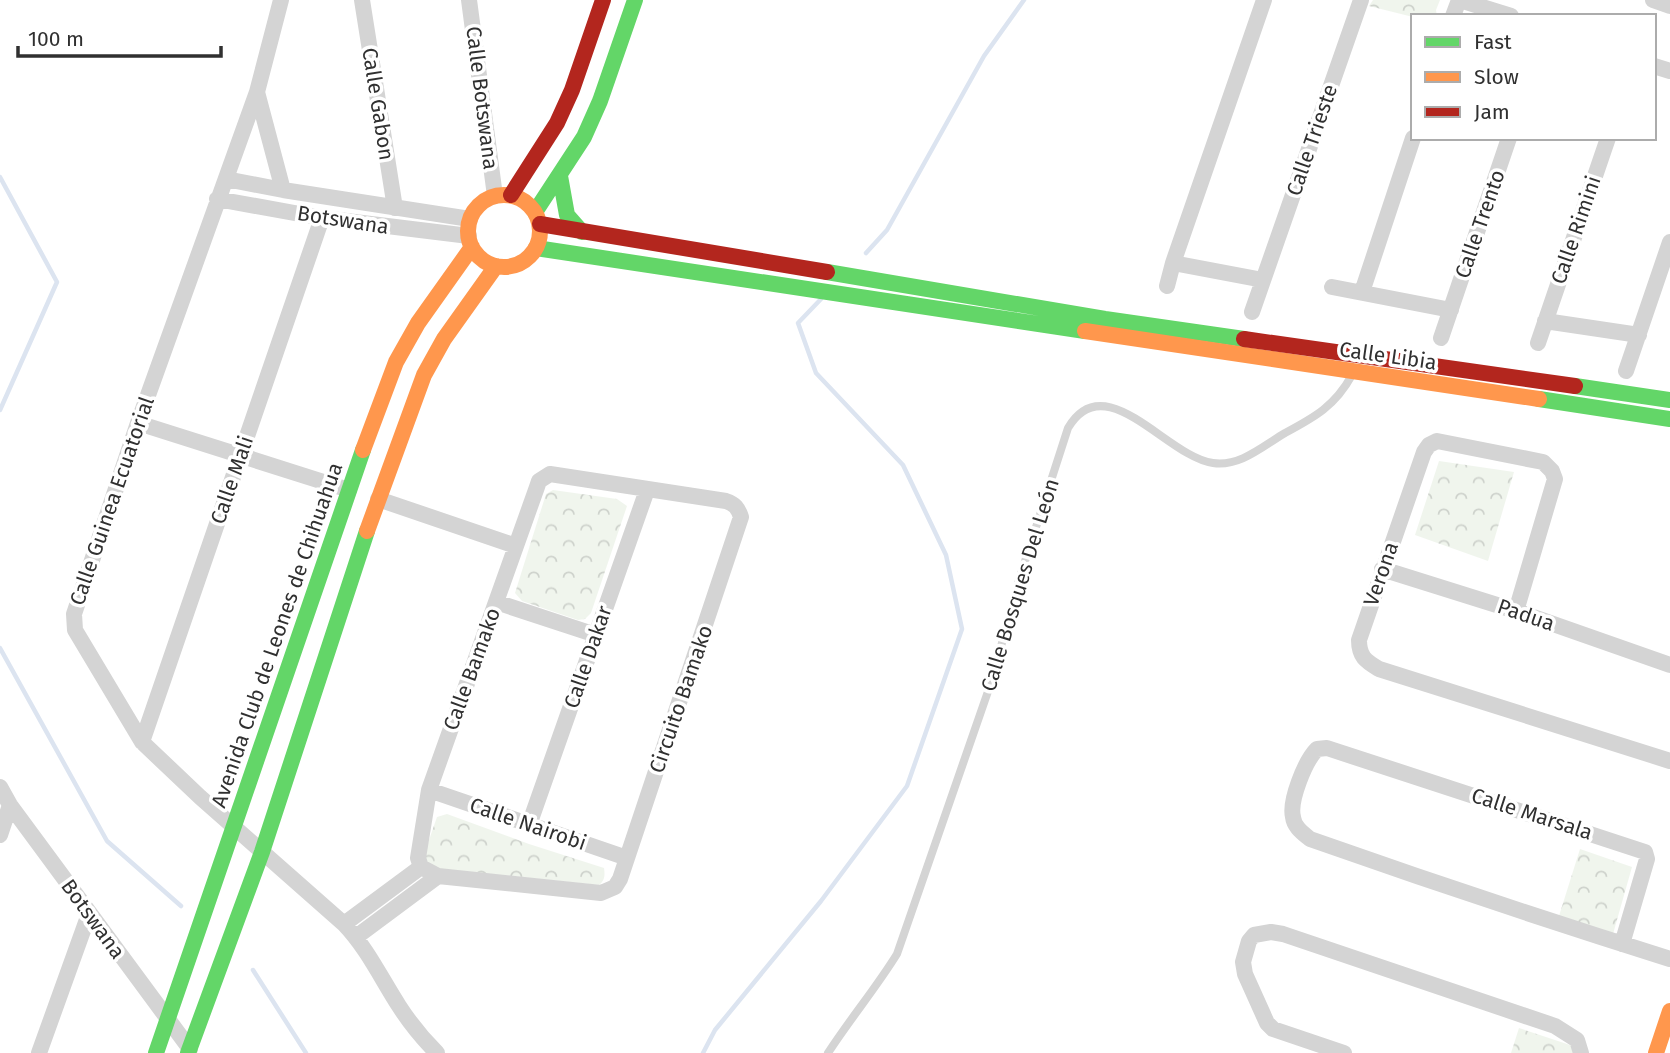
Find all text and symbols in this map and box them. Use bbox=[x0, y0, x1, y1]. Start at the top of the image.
scale bar bbox=[18, 14, 220, 58]
legend bbox=[1411, 14, 1656, 140]
street label: Calle Botswana bbox=[460, 25, 504, 171]
text: 100 m bbox=[28, 26, 84, 52]
text: Fast bbox=[1474, 29, 1512, 55]
street label: Calle Gabon bbox=[356, 46, 400, 162]
text: Slow bbox=[1474, 64, 1519, 90]
street label: Calle Trieste bbox=[1281, 81, 1343, 199]
text: Jam bbox=[1474, 99, 1510, 125]
street label: Calle Trento bbox=[1449, 166, 1511, 282]
street label: Calle Rimini bbox=[1545, 172, 1607, 288]
street label: Botswana bbox=[295, 200, 391, 240]
street label: Calle Libia bbox=[1338, 336, 1438, 376]
street label: Calle Guinea Ecuatorial bbox=[64, 393, 160, 609]
street label: Calle Mali bbox=[205, 432, 259, 528]
street label: Avenida Club de Leones de Chihuahua bbox=[206, 459, 348, 811]
street label: Calle Bosques Del León bbox=[975, 476, 1065, 694]
street label: Verona bbox=[1358, 539, 1404, 609]
street label: Padua bbox=[1494, 593, 1558, 637]
street label: Calle Dakar bbox=[558, 602, 618, 712]
street label: Calle Bamako bbox=[438, 604, 506, 734]
street label: Circuito Bamako bbox=[644, 622, 718, 776]
street label: Calle Marsala bbox=[1468, 782, 1596, 846]
street label: Calle Nairobi bbox=[466, 792, 590, 856]
street label: Botswana bbox=[55, 874, 131, 964]

